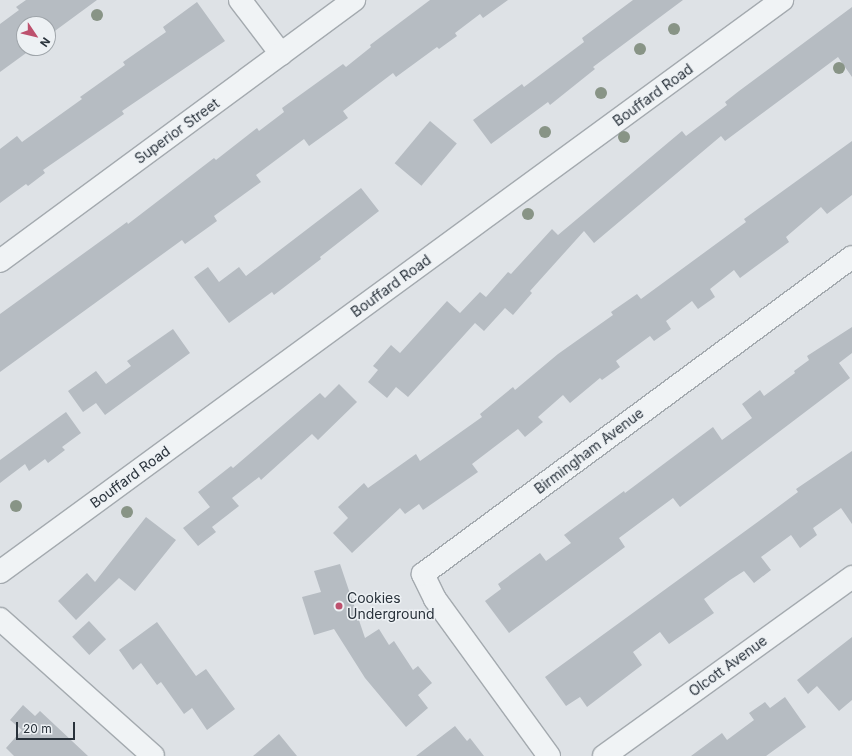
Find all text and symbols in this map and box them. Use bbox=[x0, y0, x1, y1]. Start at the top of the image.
north arrow bbox=[16, 16, 56, 56]
text: N bbox=[37, 35, 53, 50]
street label: Bouffard Road bbox=[610, 60, 696, 130]
street label: Superior Street bbox=[132, 95, 222, 167]
street label: Bouffard Road bbox=[348, 251, 434, 321]
street label: Birmingham Avenue bbox=[531, 405, 647, 497]
street label: Bouffard Road bbox=[87, 442, 173, 512]
place label: Cookies Underground bbox=[347, 590, 435, 622]
marker: Cookies Underground bbox=[334, 601, 344, 611]
street label: Olcott Avenue bbox=[686, 632, 770, 700]
scale bar bbox=[18, 714, 77, 740]
text: 20 m bbox=[23, 721, 52, 736]

